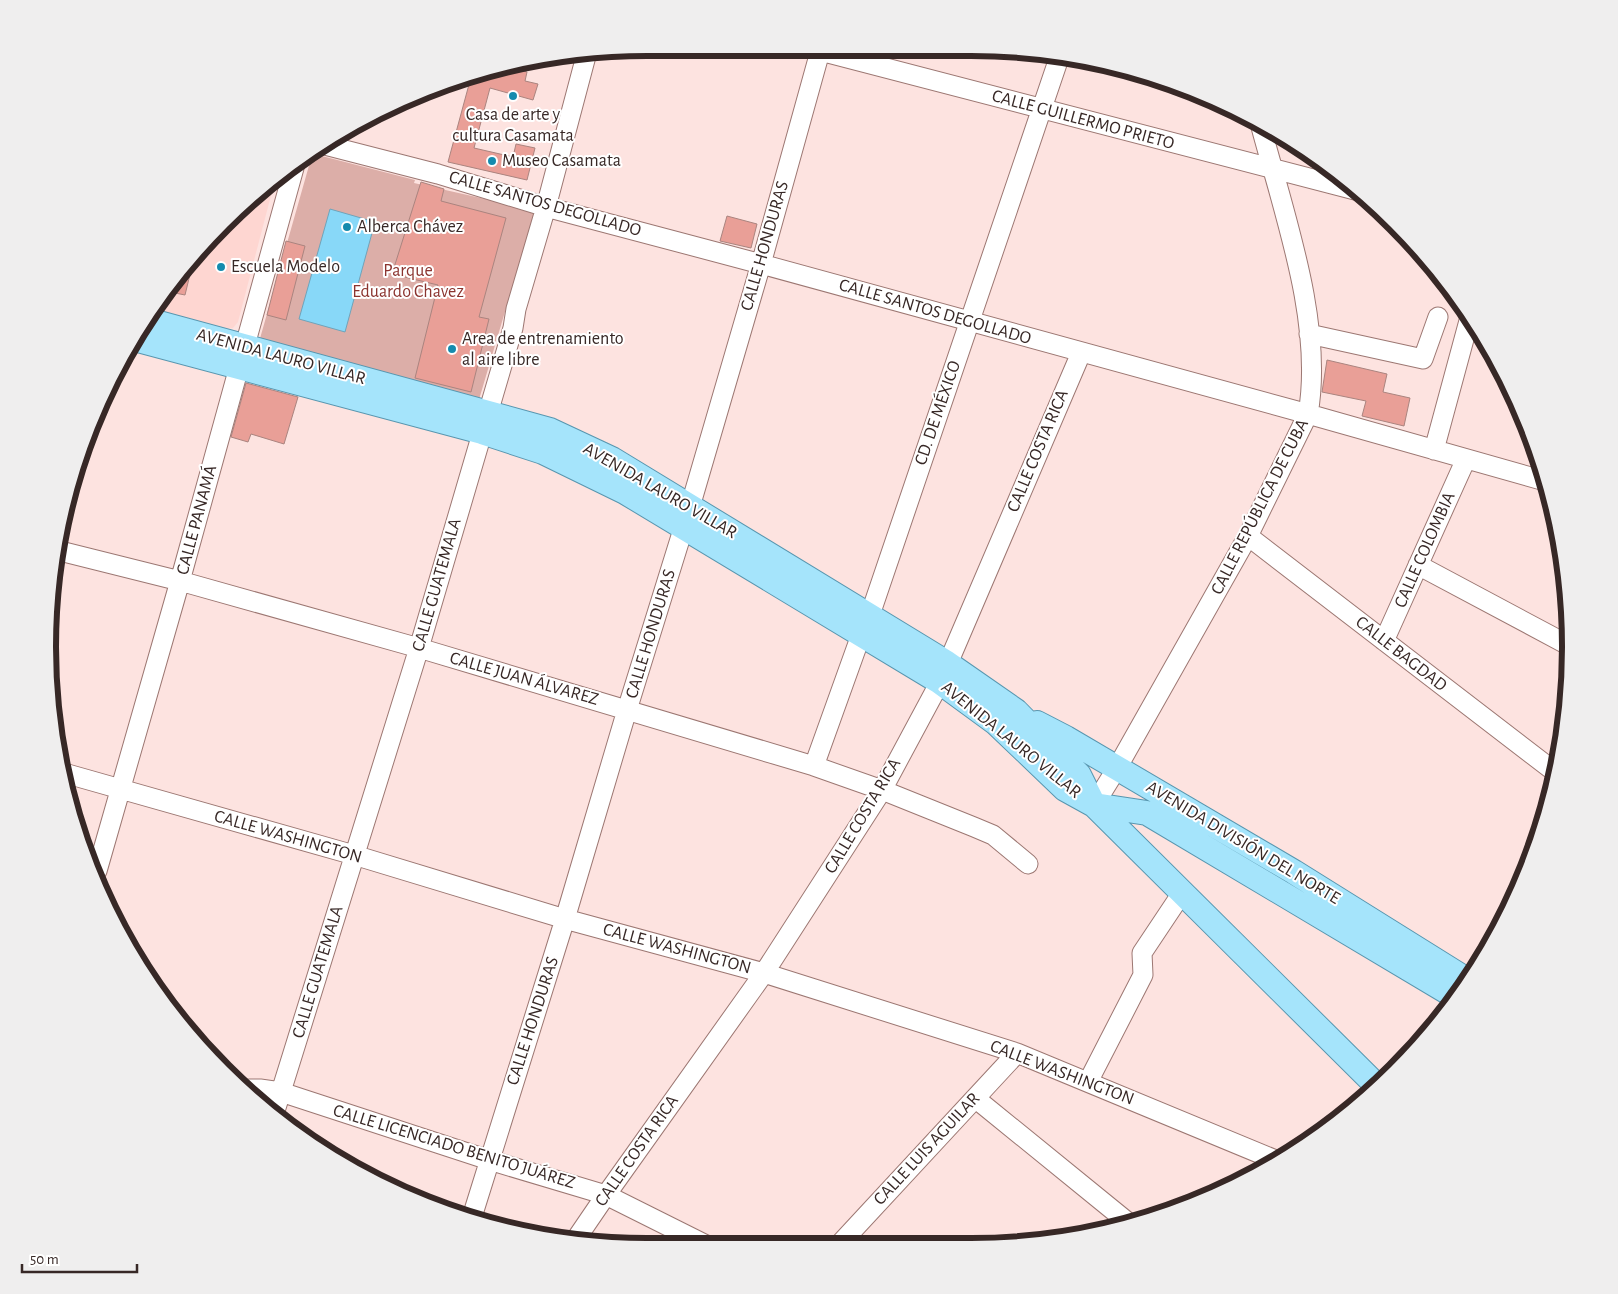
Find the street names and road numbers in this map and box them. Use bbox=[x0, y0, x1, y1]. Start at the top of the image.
street label: CALLE GUILLERMO PRIETO bbox=[990, 87, 1176, 153]
street label: CALLE SANTOS DEGOLLADO bbox=[447, 168, 643, 240]
street label: CALLE HONDURAS bbox=[738, 179, 792, 313]
street label: CALLE SANTOS DEGOLLADO bbox=[837, 276, 1033, 348]
street label: AVENIDA LAURO VILLAR bbox=[195, 326, 367, 388]
street label: CD. DE MÉXICO bbox=[909, 357, 964, 468]
street label: CALLE COSTA RICA bbox=[1004, 387, 1072, 515]
street label: CALLE REPÚBLICA DE CUBA bbox=[1205, 415, 1312, 598]
street label: AVENIDA LAURO VILLAR bbox=[580, 440, 740, 542]
street label: CALLE PANAMÁ bbox=[171, 462, 220, 577]
street label: CALLE COLOMBIA bbox=[1391, 489, 1459, 611]
street label: CALLE GUATEMALA bbox=[409, 516, 465, 654]
street label: CALLE HONDURAS bbox=[623, 567, 679, 701]
street label: CALLE BAGDAD bbox=[1352, 613, 1450, 695]
street label: CALLE JUAN ÁLVAREZ bbox=[448, 646, 601, 709]
street label: AVENIDA LAURO VILLAR bbox=[938, 678, 1084, 802]
street label: CALLE COSTA RICA bbox=[822, 755, 905, 877]
street label: AVENIDA DIVISIÓN DEL NORTE bbox=[1143, 775, 1345, 908]
street label: CALLE WASHINGTON bbox=[212, 807, 364, 867]
street label: CALLE GUATEMALA bbox=[289, 903, 347, 1040]
street label: CALLE WASHINGTON bbox=[601, 921, 753, 977]
street label: CALLE HONDURAS bbox=[504, 955, 562, 1087]
street label: CALLE WASHINGTON bbox=[987, 1037, 1137, 1109]
street label: CALLE LUIS AGUILAR bbox=[870, 1089, 984, 1209]
street label: CALLE COSTA RICA bbox=[592, 1092, 682, 1210]
street label: CALLE LICENCIADO BENITO JUÁREZ bbox=[331, 1099, 578, 1192]

